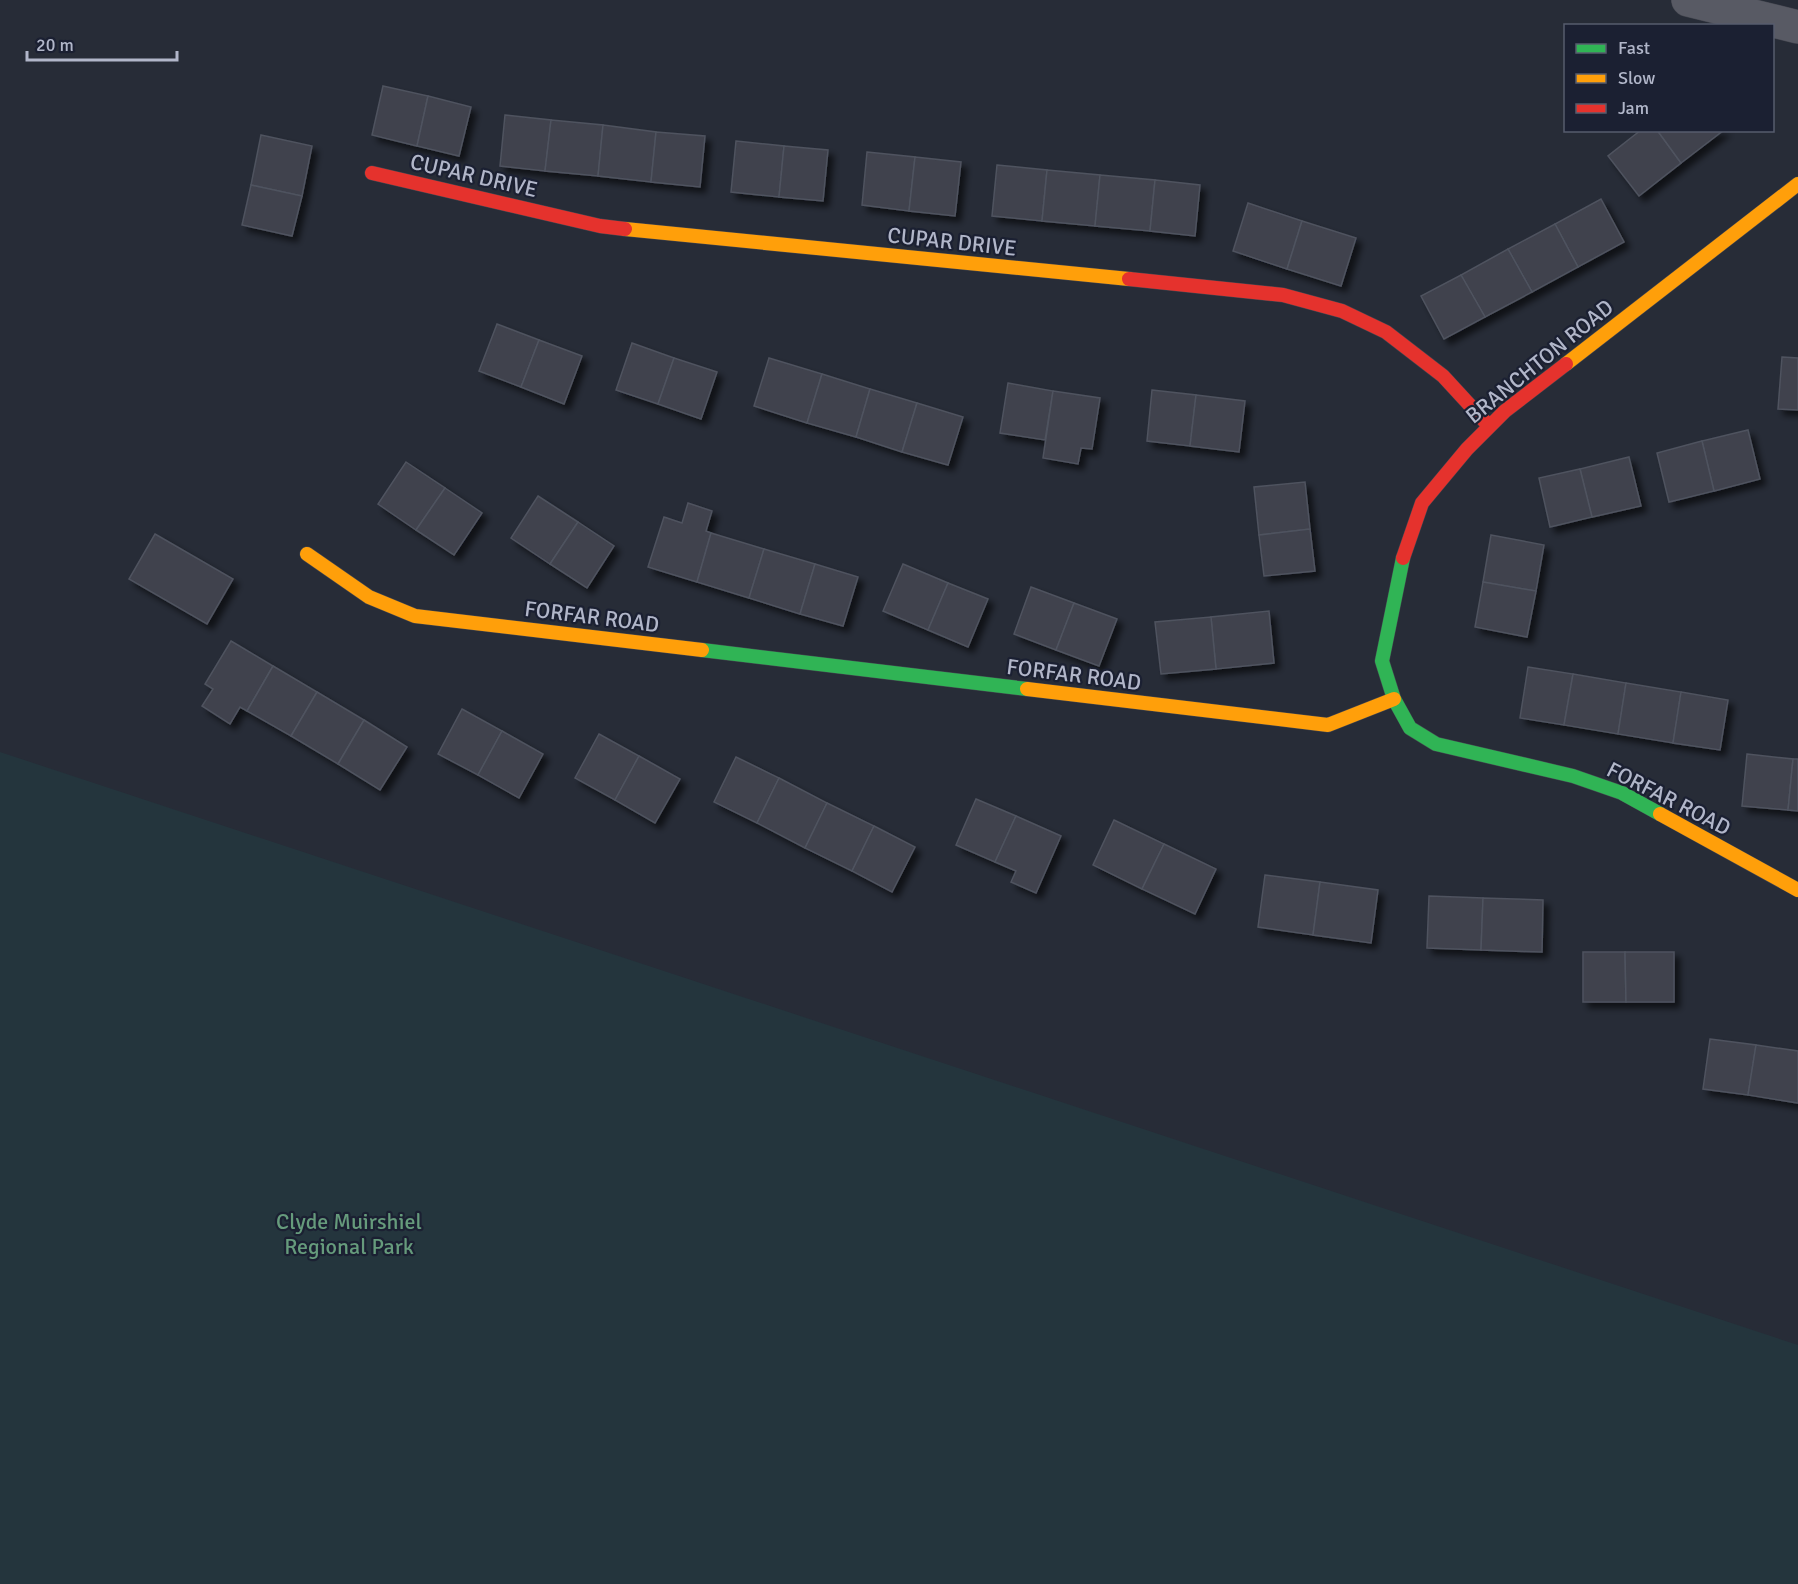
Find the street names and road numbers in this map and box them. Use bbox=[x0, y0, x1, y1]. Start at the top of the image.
street label: CUPAR DRIVE bbox=[408, 148, 540, 203]
street label: CUPAR DRIVE bbox=[886, 221, 1018, 262]
street label: BRANCHTON ROAD bbox=[1460, 294, 1619, 429]
street label: FORFAR ROAD bbox=[523, 595, 661, 638]
street label: FORFAR ROAD bbox=[1005, 653, 1143, 696]
street label: FORFAR ROAD bbox=[1602, 756, 1735, 841]

